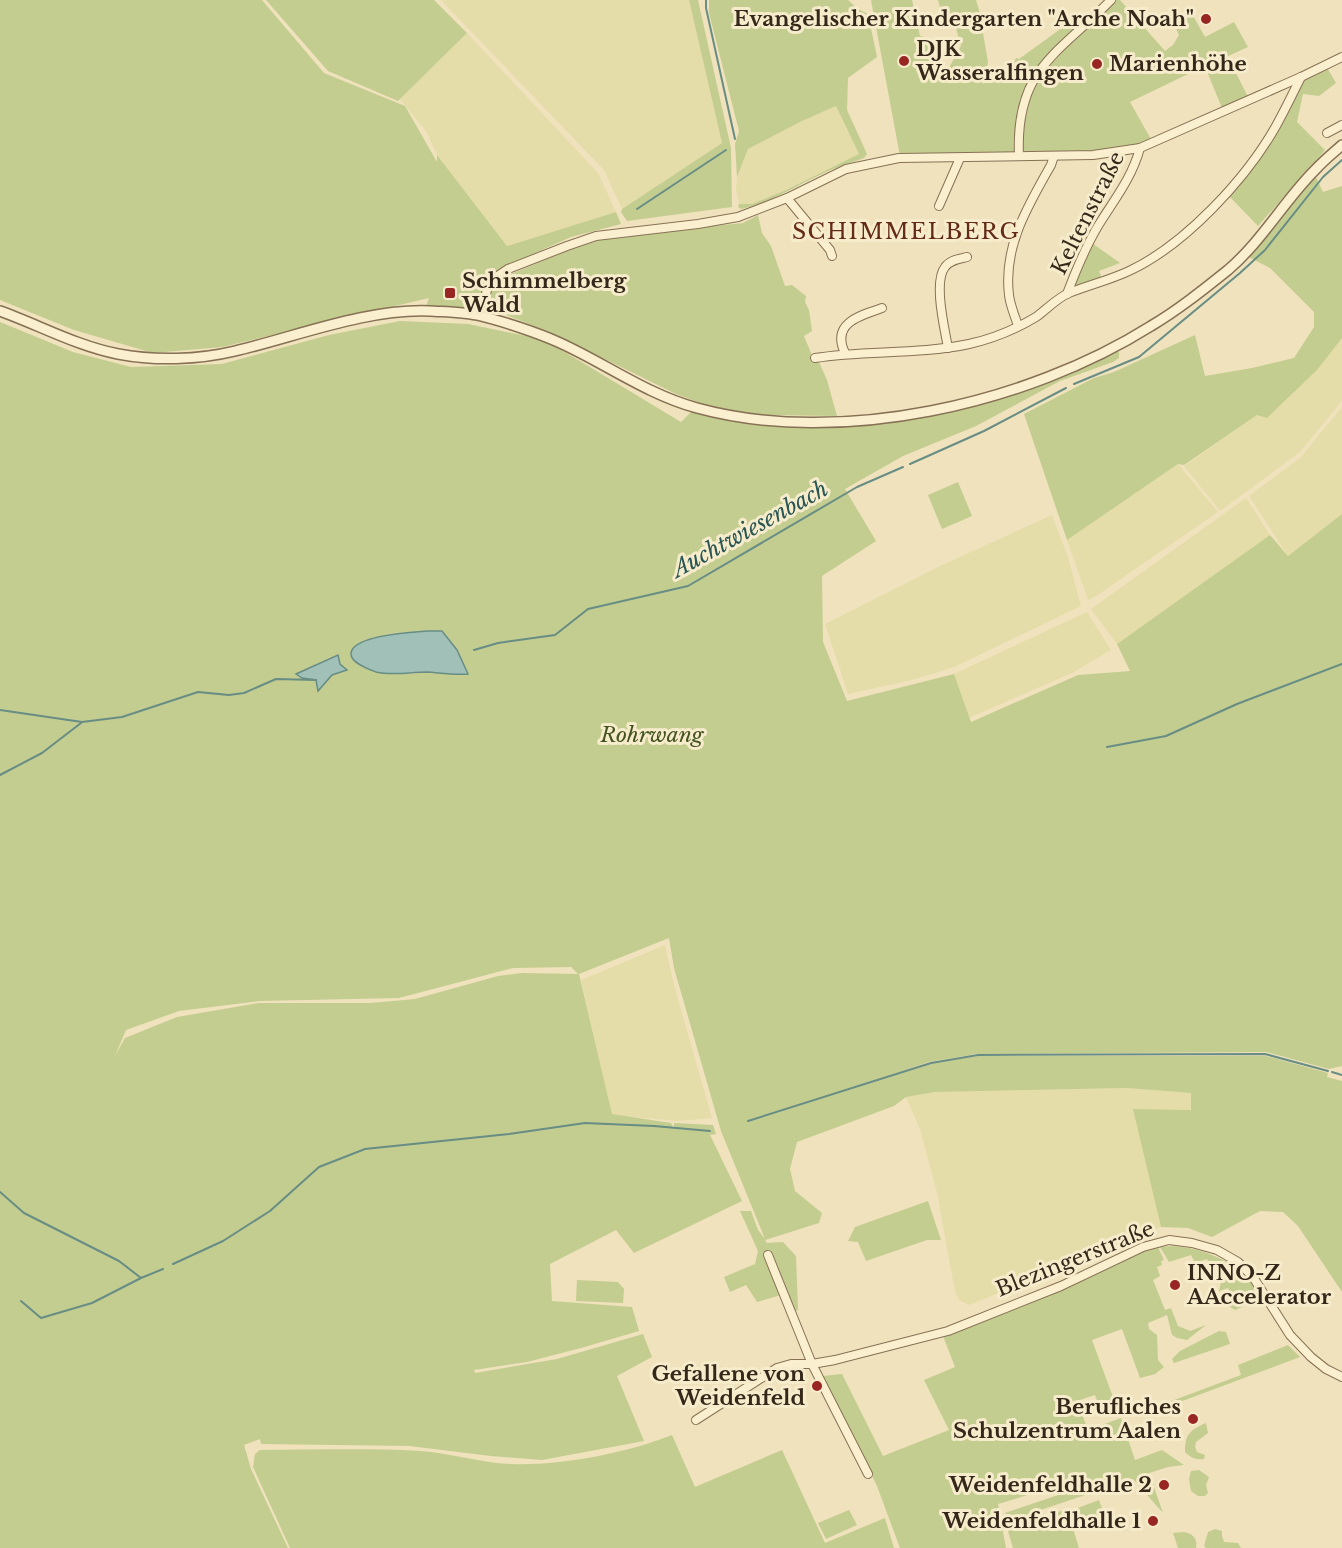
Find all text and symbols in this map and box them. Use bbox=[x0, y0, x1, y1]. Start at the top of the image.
place label: Evangelischer Kindergarten "Arche Noah" bbox=[734, 6, 1194, 32]
marker: Evangelischer Kindergarten "Arche Noah" bbox=[1199, 12, 1213, 26]
place label: DJK Wasseralfingen bbox=[915, 36, 1084, 86]
place label: Marienhöhe bbox=[1109, 51, 1247, 77]
marker: DJK Wasseralfingen bbox=[897, 54, 911, 68]
marker: Marienhöhe bbox=[1090, 57, 1104, 71]
street label: Keltenstraße bbox=[1046, 147, 1130, 279]
district label: SCHIMMELBERG bbox=[792, 218, 1020, 245]
place label: Schimmelberg Wald bbox=[461, 268, 627, 318]
marker: Schimmelberg Wald bbox=[443, 286, 457, 300]
water label: Auchtwiesenbach bbox=[665, 475, 833, 584]
park label: Rohrwang bbox=[600, 722, 705, 748]
street label: Blezingerstraße bbox=[992, 1215, 1158, 1303]
place label: INNO-Z AAccelerator bbox=[1186, 1260, 1332, 1310]
marker: INNO-Z AAccelerator bbox=[1168, 1278, 1182, 1292]
place label: Gefallene von Weidenfeld bbox=[651, 1361, 805, 1411]
marker: Gefallene von Weidenfeld bbox=[810, 1379, 824, 1393]
place label: Berufliches Schulzentrum Aalen bbox=[953, 1394, 1181, 1444]
marker: Berufliches Schulzentrum Aalen bbox=[1186, 1412, 1200, 1426]
place label: Weidenfeldhalle 2 bbox=[948, 1472, 1152, 1498]
marker: Weidenfeldhalle 2 bbox=[1157, 1478, 1171, 1492]
place label: Weidenfeldhalle 1 bbox=[942, 1508, 1141, 1534]
marker: Weidenfeldhalle 1 bbox=[1146, 1514, 1160, 1528]

